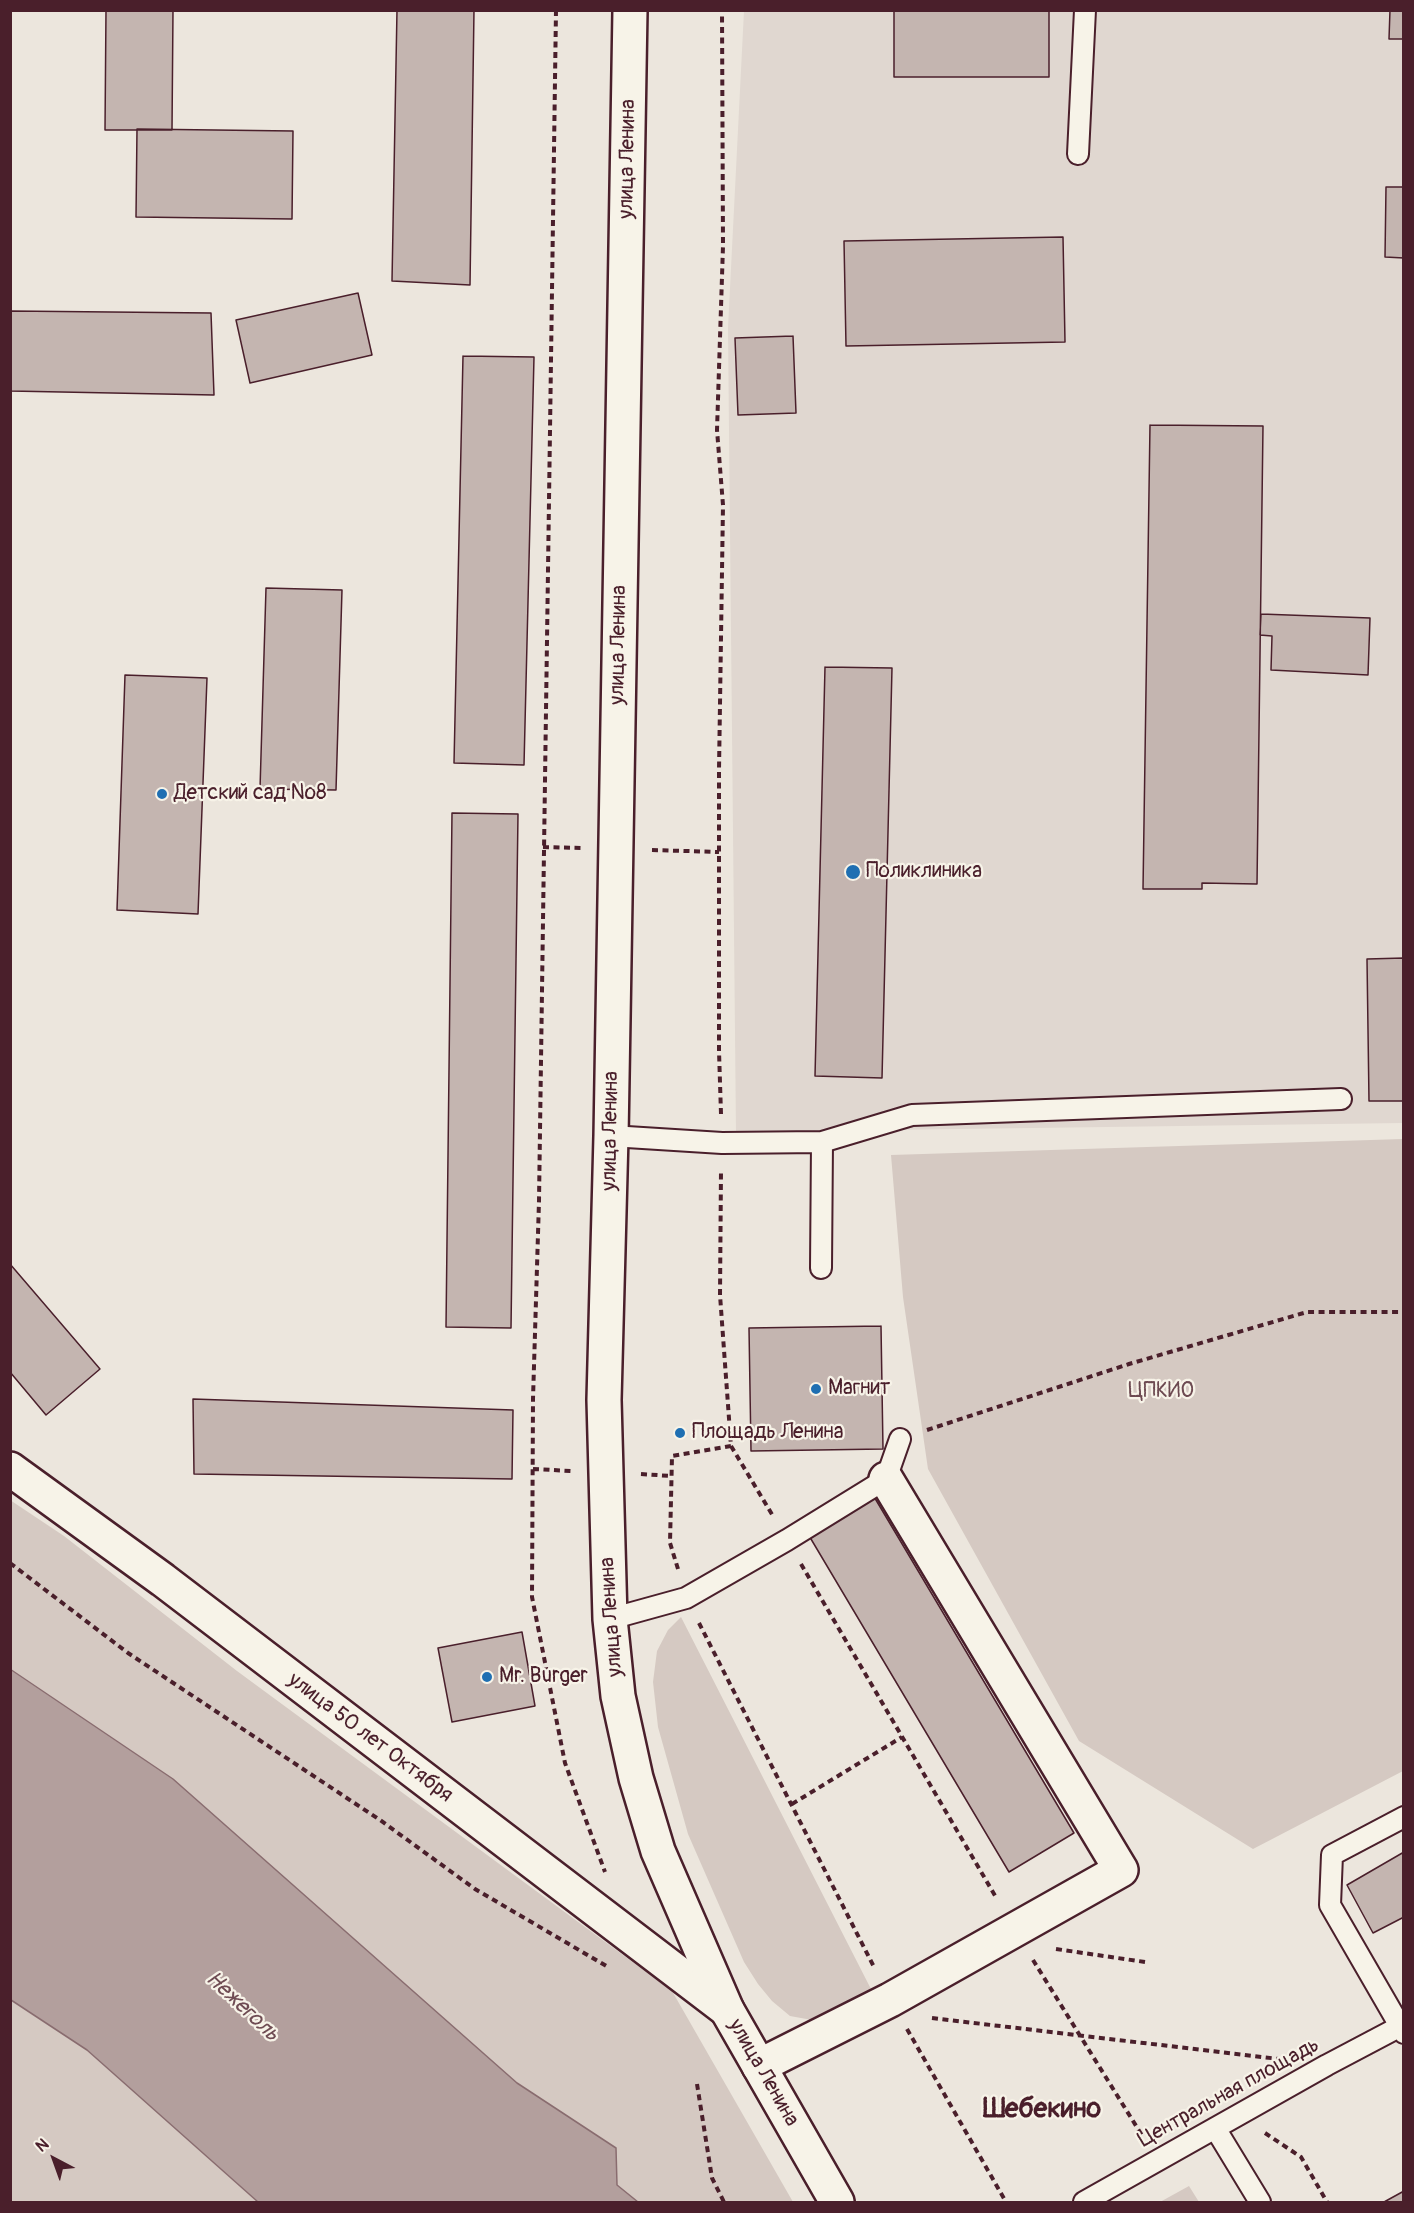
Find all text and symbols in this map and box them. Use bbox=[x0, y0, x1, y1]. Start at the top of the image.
street label: улица Ленина bbox=[614, 99, 642, 219]
street label: улица Ленина bbox=[605, 585, 633, 705]
place label: Детский сад №8 bbox=[174, 781, 327, 807]
marker: Детский сад №8 bbox=[155, 787, 169, 801]
place label: Поликлиника bbox=[866, 859, 982, 885]
marker: Поликлиника bbox=[844, 863, 862, 881]
street label: улица Ленина bbox=[597, 1071, 625, 1191]
place label: Магнит bbox=[828, 1376, 890, 1402]
park label: ЦПКИО bbox=[1128, 1379, 1194, 1405]
marker: Магнит bbox=[809, 1382, 823, 1396]
place label: Площадь Ленина bbox=[692, 1420, 843, 1446]
marker: Площадь Ленина bbox=[673, 1426, 687, 1440]
street label: улица Ленина bbox=[595, 1556, 629, 1678]
place label: Mr. Burger bbox=[499, 1664, 588, 1690]
street label: улица 50 лет Октября bbox=[283, 1668, 457, 1808]
marker: Mr. Burger bbox=[480, 1670, 494, 1684]
water label: Нежеголь bbox=[200, 1966, 284, 2048]
street label: улица Ленина bbox=[722, 2015, 804, 2131]
street label: Центральная площадь bbox=[1134, 2033, 1324, 2153]
district label: Шебекино bbox=[983, 2094, 1101, 2126]
north arrow bbox=[24, 2129, 84, 2189]
text: N bbox=[32, 2134, 53, 2157]

